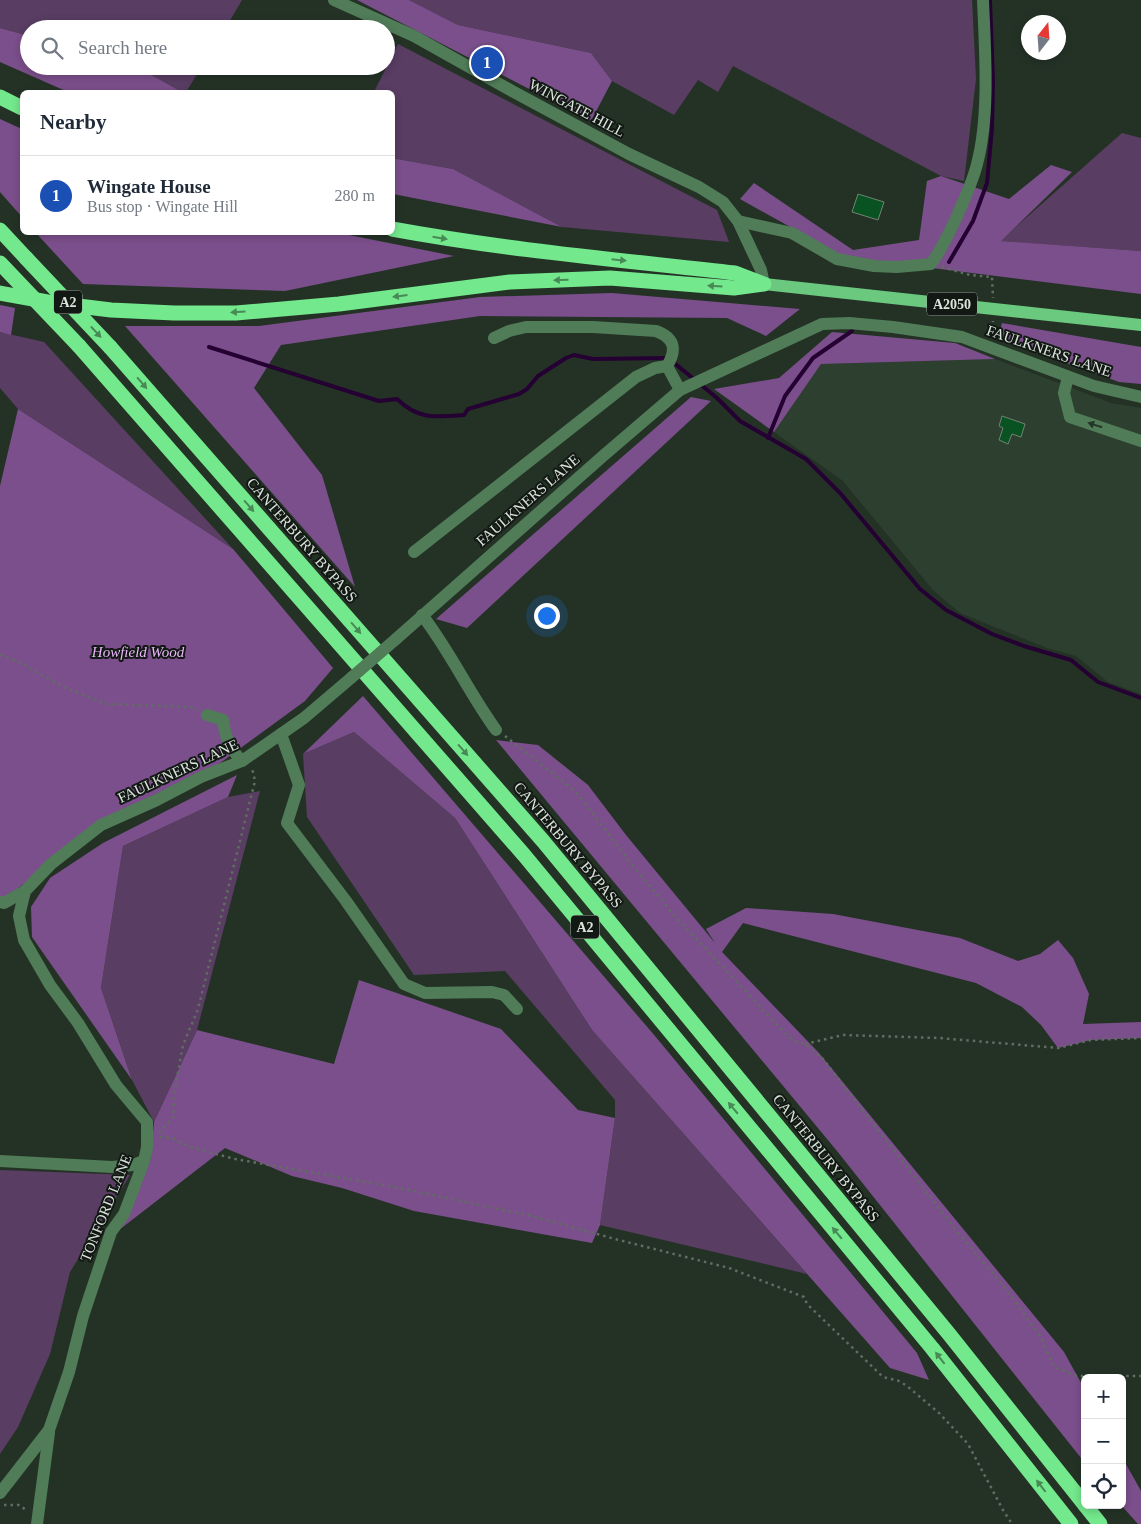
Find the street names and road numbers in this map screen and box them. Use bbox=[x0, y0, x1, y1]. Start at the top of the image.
street label: WINGATE HILL bbox=[526, 76, 628, 140]
road number: A2 bbox=[54, 290, 82, 314]
road number: A2050 bbox=[927, 292, 977, 316]
street label: FAULKNERS LANE bbox=[984, 322, 1114, 380]
street label: FAULKNERS LANE bbox=[473, 451, 583, 549]
street label: CANTERBURY BYPASS bbox=[244, 475, 360, 605]
street label: FAULKNERS LANE bbox=[115, 736, 241, 806]
street label: CANTERBURY BYPASS bbox=[511, 779, 625, 911]
road number: A2 bbox=[571, 916, 599, 939]
street label: CANTERBURY BYPASS bbox=[770, 1091, 882, 1225]
street label: TONFORD LANE bbox=[77, 1152, 135, 1264]

